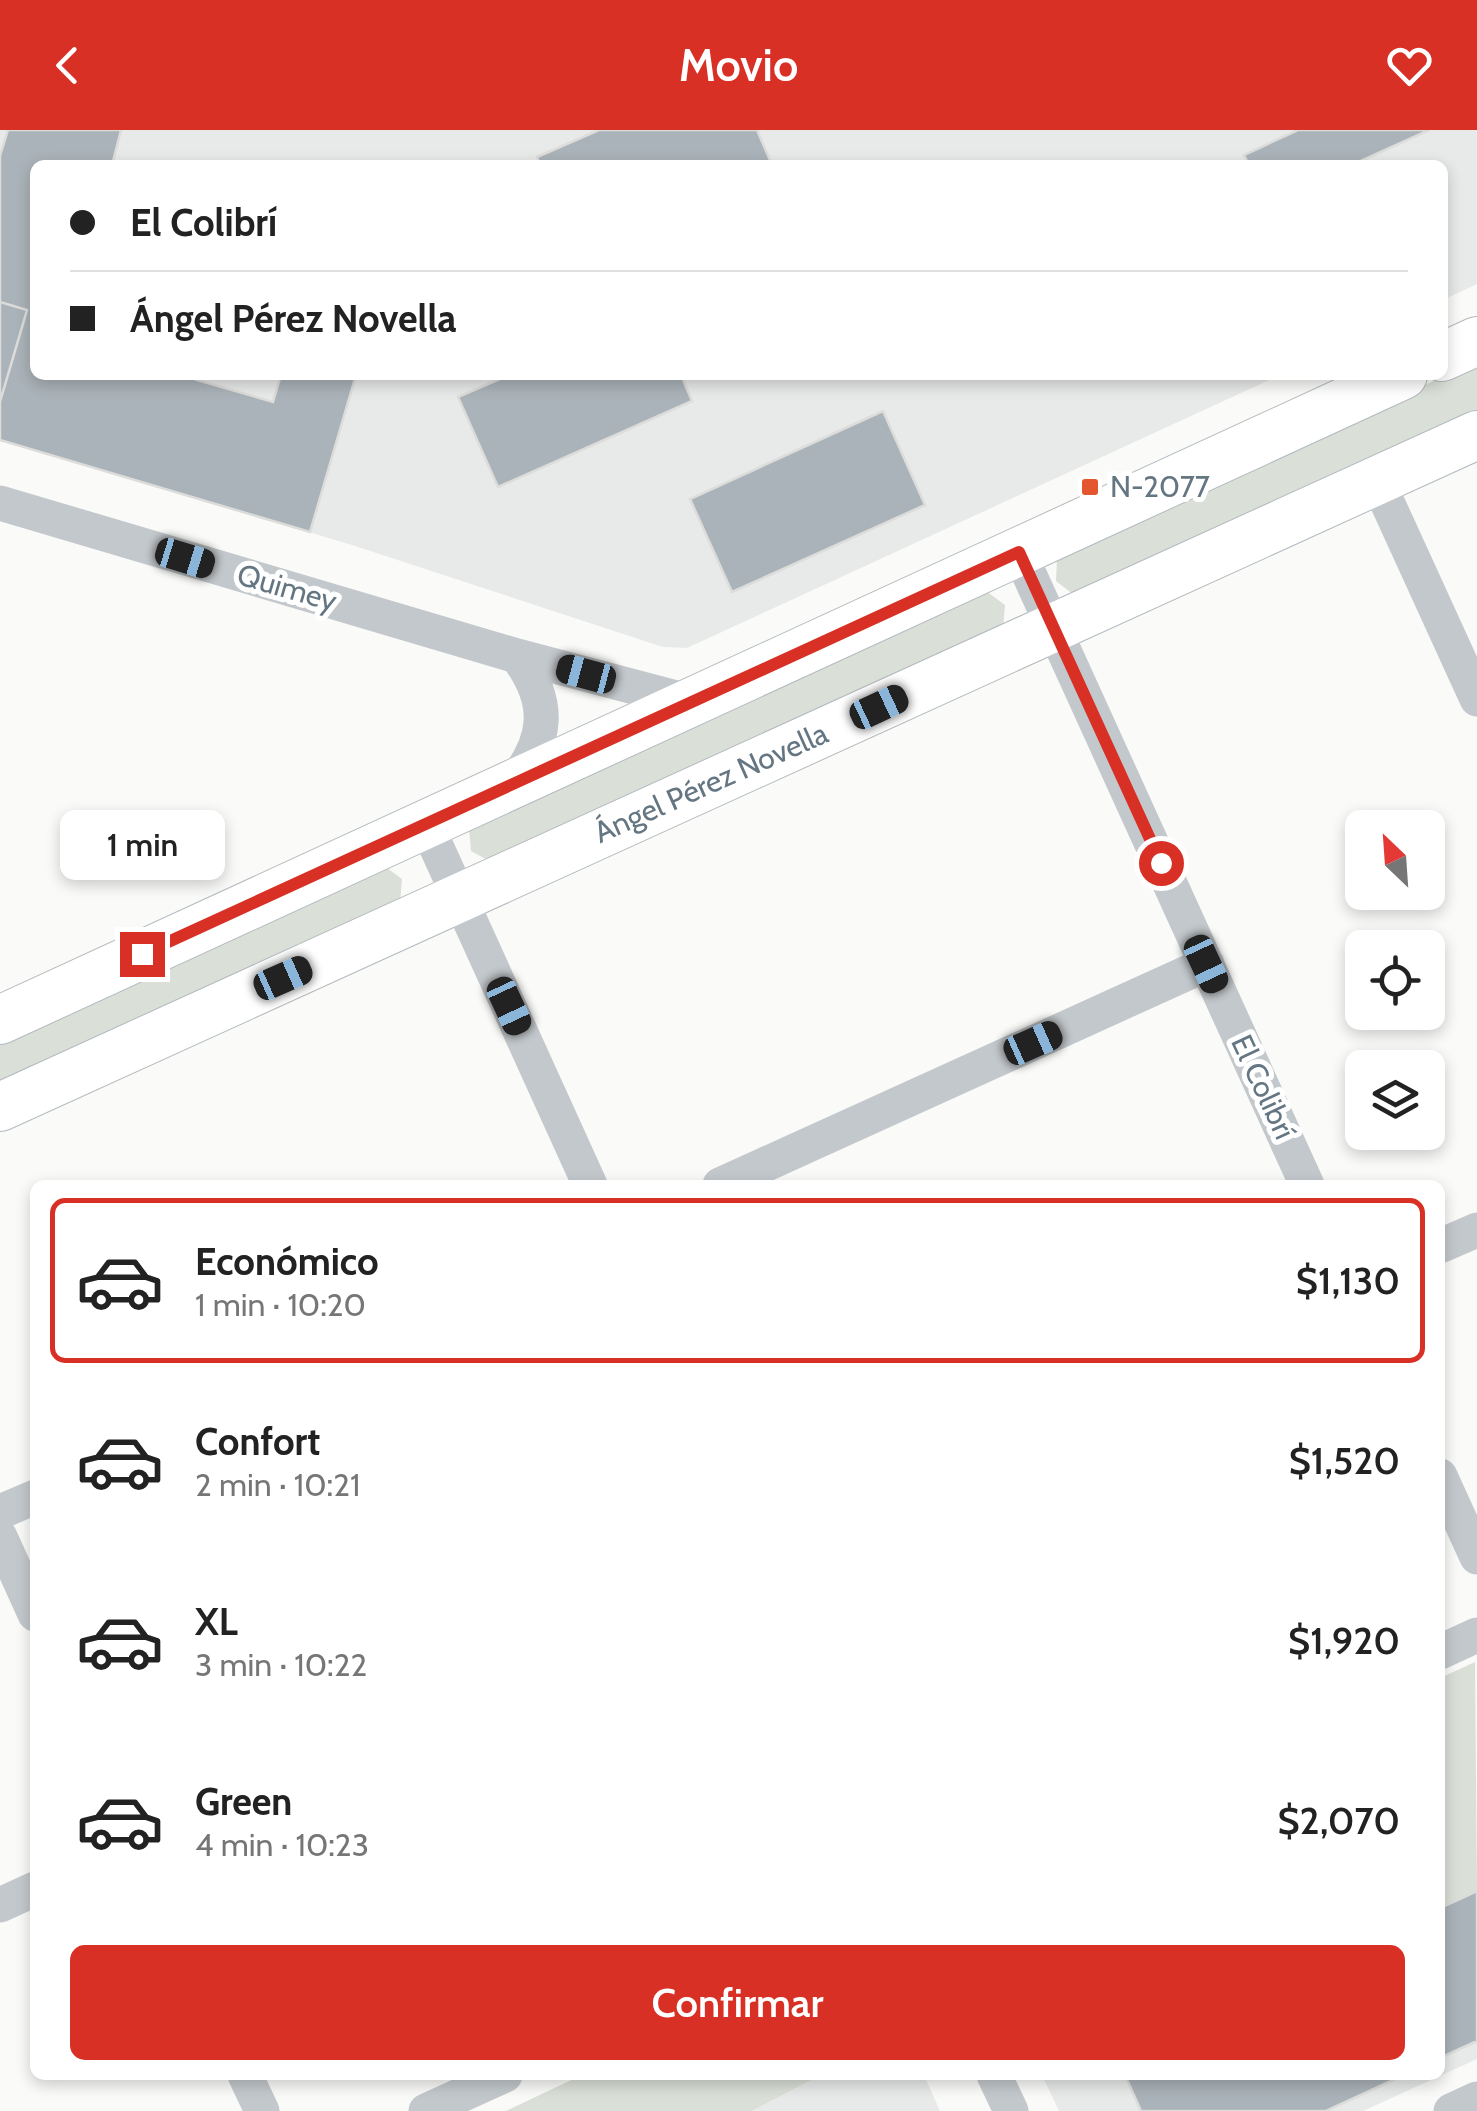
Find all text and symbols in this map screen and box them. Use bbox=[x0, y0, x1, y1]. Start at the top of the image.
icon: back bbox=[40, 38, 95, 93]
text: Movio bbox=[679, 38, 798, 92]
icon: heart bbox=[1382, 38, 1437, 93]
text: El Colibrí bbox=[130, 199, 277, 246]
text: Ángel Pérez Novella bbox=[130, 295, 456, 342]
place label: N-2077 bbox=[1110, 468, 1210, 505]
marker: N-2077 bbox=[1079, 476, 1101, 498]
car bbox=[152, 535, 218, 581]
street label: Quimey bbox=[233, 556, 341, 619]
car bbox=[553, 652, 619, 696]
car bbox=[845, 681, 913, 733]
street label: Ángel Pérez Novella bbox=[588, 714, 834, 851]
callout: 1 min bbox=[59, 809, 224, 879]
north arrow bbox=[1345, 810, 1445, 910]
map controls bbox=[1345, 810, 1445, 1150]
text: 1 min bbox=[107, 825, 178, 864]
route start bbox=[1139, 841, 1184, 886]
car bbox=[1180, 930, 1232, 998]
button: locate bbox=[1345, 930, 1445, 1030]
route end bbox=[120, 932, 165, 977]
car bbox=[249, 952, 317, 1004]
car bbox=[483, 972, 535, 1040]
car bbox=[999, 1017, 1067, 1069]
street label: El Colibrí bbox=[1223, 1029, 1304, 1145]
button: layers bbox=[1345, 1050, 1445, 1150]
icon: car bbox=[75, 1236, 165, 1326]
text: Económico bbox=[195, 1238, 379, 1285]
text: $1,130 bbox=[1296, 1257, 1400, 1304]
text: 1 min · 10:20 bbox=[195, 1285, 366, 1324]
icon: car bbox=[75, 1416, 165, 1506]
text: Confort bbox=[195, 1418, 320, 1465]
text: $1,520 bbox=[1289, 1437, 1400, 1484]
text: 2 min · 10:21 bbox=[195, 1465, 360, 1504]
icon: car bbox=[75, 1596, 165, 1686]
text: XL bbox=[195, 1598, 238, 1645]
text: $1,920 bbox=[1288, 1617, 1400, 1664]
text: 3 min · 10:22 bbox=[195, 1645, 367, 1684]
icon: car bbox=[75, 1776, 165, 1866]
text: Green bbox=[195, 1778, 292, 1825]
text: $2,070 bbox=[1278, 1797, 1400, 1844]
text: 4 min · 10:23 bbox=[195, 1825, 369, 1864]
button: Confirmar bbox=[70, 1945, 1405, 2060]

